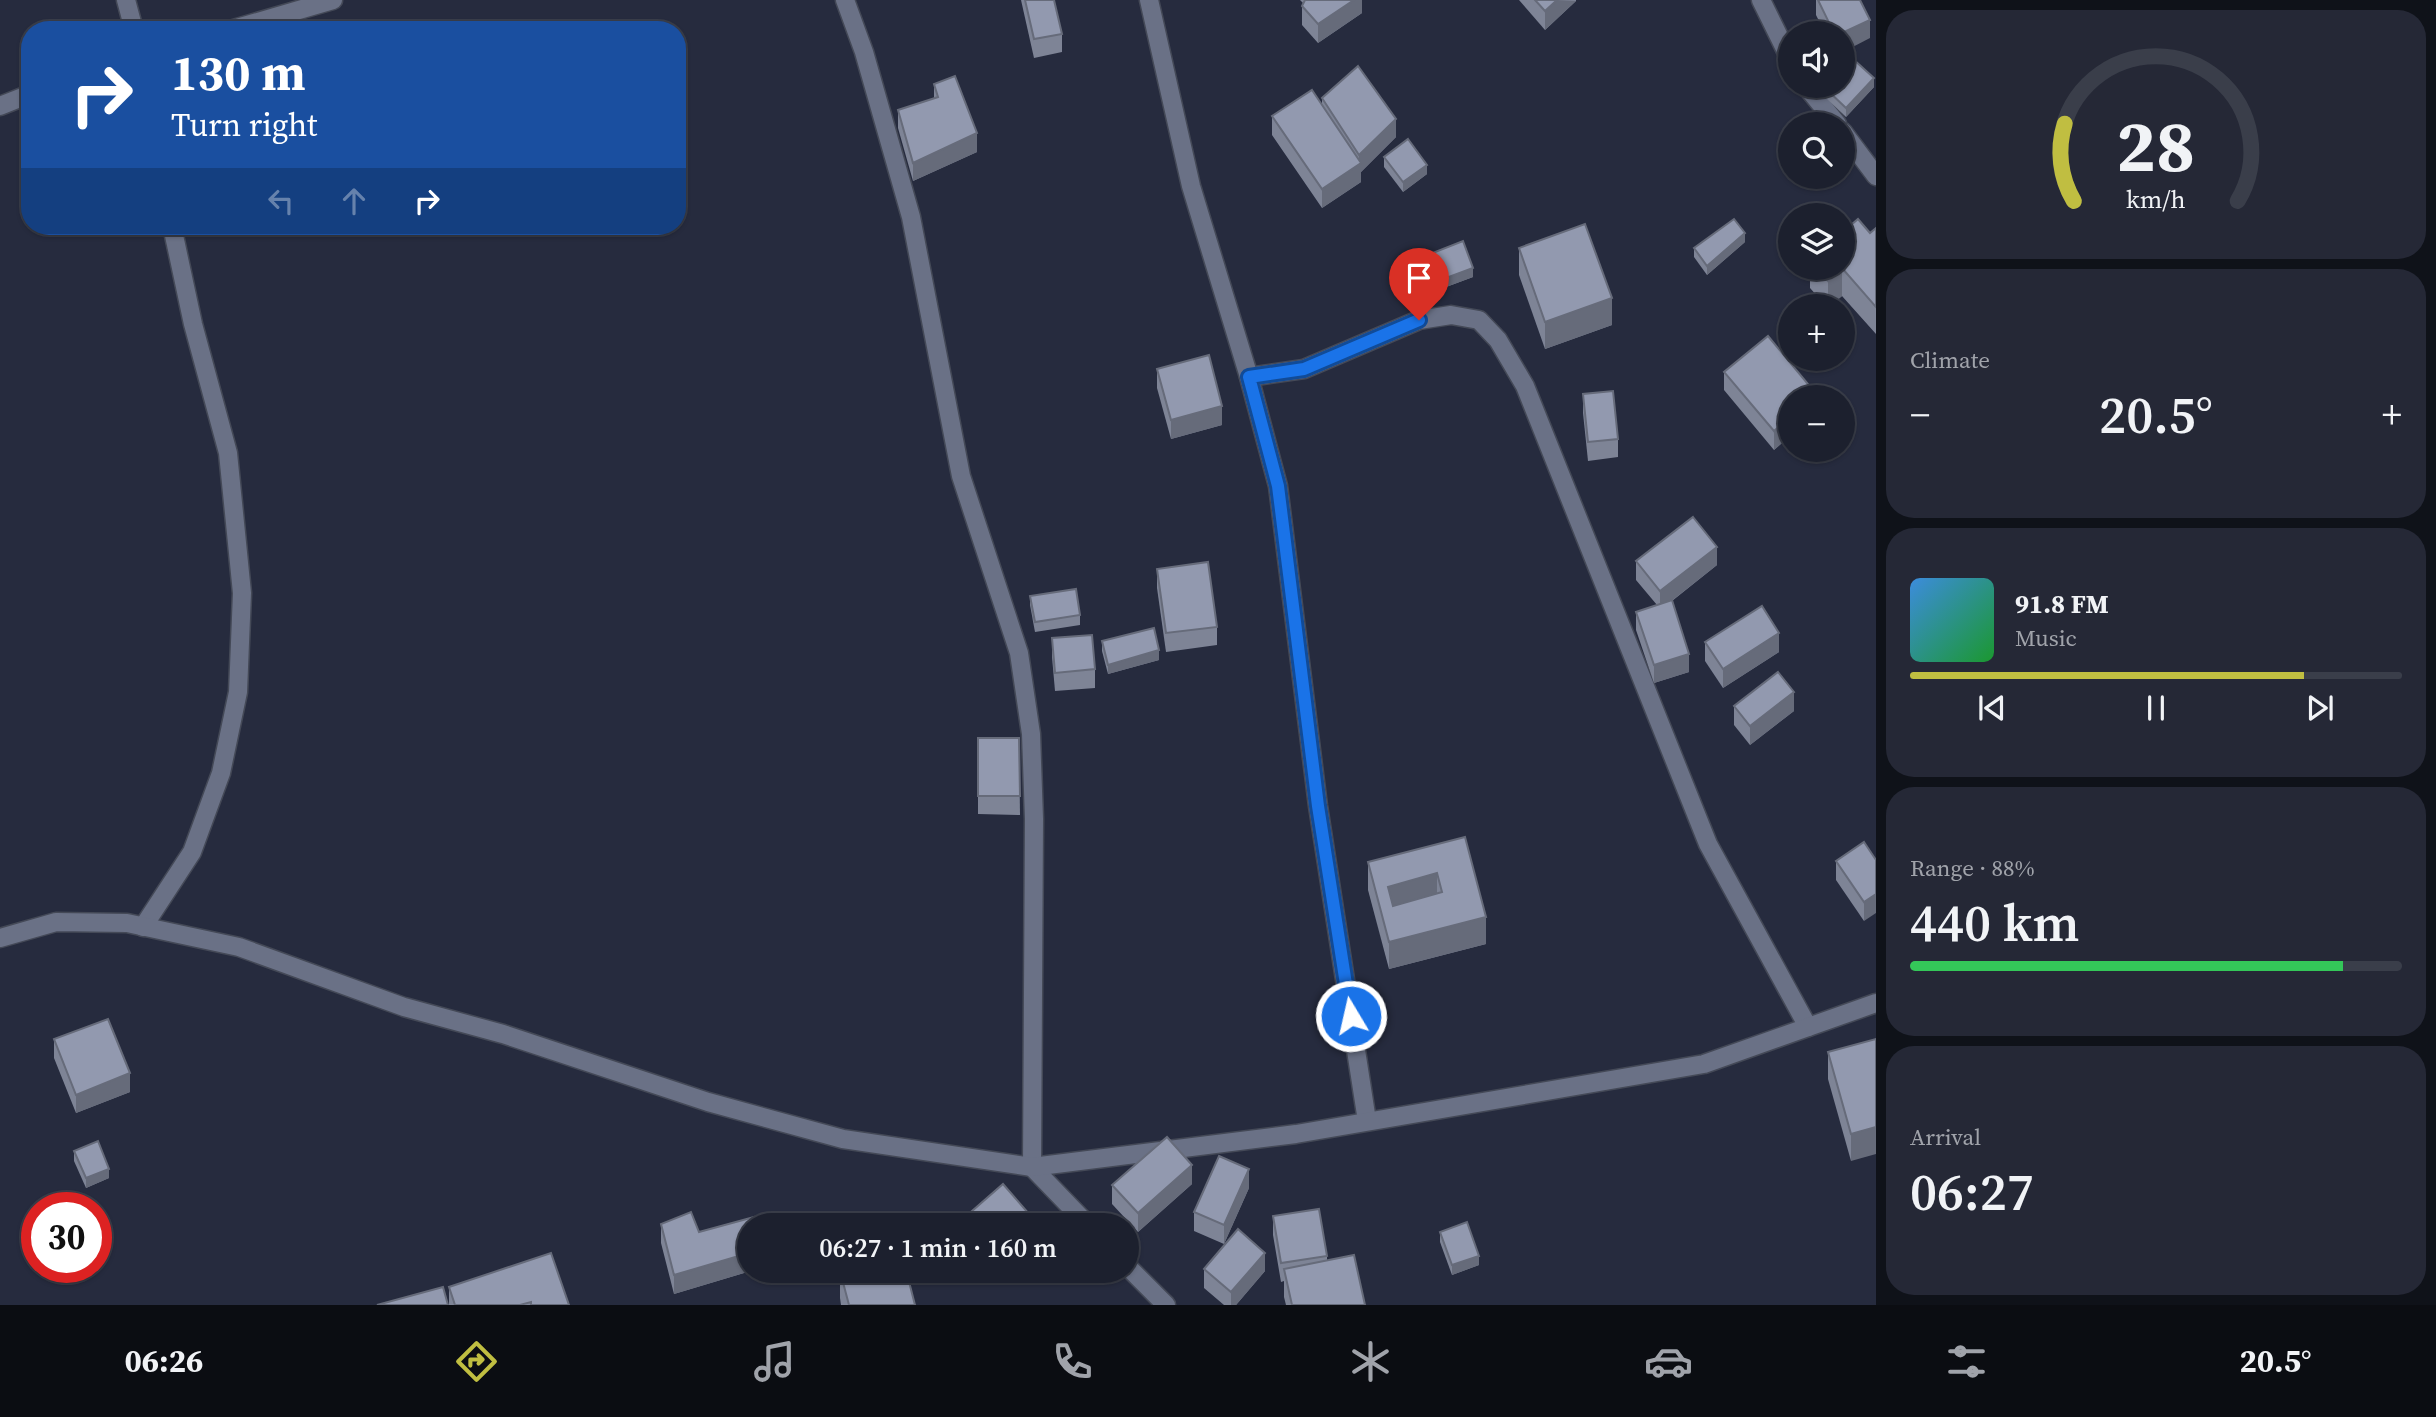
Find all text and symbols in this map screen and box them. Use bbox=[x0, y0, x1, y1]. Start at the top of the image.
map controls bbox=[1778, 21, 1855, 462]
button: sound bbox=[1778, 21, 1855, 98]
text: 130 m bbox=[171, 39, 306, 106]
icon: right bbox=[56, 49, 147, 140]
text: 28 bbox=[2117, 96, 2195, 195]
text: Turn right bbox=[171, 103, 317, 147]
button: search bbox=[1778, 112, 1855, 189]
text: km/h bbox=[2126, 181, 2186, 215]
icon: left bbox=[262, 182, 300, 220]
icon: ahead bbox=[335, 182, 373, 220]
icon: right bbox=[408, 182, 446, 220]
button: layers bbox=[1778, 203, 1855, 280]
pin bbox=[1389, 248, 1449, 320]
icon: arrive bbox=[1400, 259, 1438, 297]
button: + bbox=[1778, 294, 1855, 371]
text: Climate bbox=[1910, 344, 1990, 376]
text: 20.5° bbox=[2099, 379, 2213, 450]
button: − bbox=[1778, 385, 1855, 462]
text: − bbox=[1910, 389, 1930, 441]
text: + bbox=[2382, 389, 2402, 441]
text: 91.8 FM bbox=[2015, 586, 2109, 622]
text: Music bbox=[2015, 622, 2077, 654]
icon: previous bbox=[1973, 689, 2011, 727]
icon: pause bbox=[2137, 689, 2175, 727]
icon: next bbox=[2301, 689, 2339, 727]
text: Range · 88% bbox=[1910, 852, 2035, 884]
text: 440 km bbox=[1910, 887, 2079, 958]
position arrow bbox=[1314, 979, 1388, 1053]
text: Arrival bbox=[1910, 1121, 1981, 1153]
text: 06:27 bbox=[1910, 1156, 2034, 1227]
speed limit sign: 30 bbox=[21, 1192, 112, 1283]
text: 06:27 · 1 min · 160 m bbox=[819, 1230, 1057, 1266]
icon: directions bbox=[452, 1337, 501, 1386]
icon: music bbox=[750, 1337, 799, 1386]
icon: phone bbox=[1048, 1337, 1097, 1386]
icon: climate bbox=[1346, 1337, 1395, 1386]
icon: car bbox=[1644, 1337, 1693, 1386]
icon: filters bbox=[1942, 1337, 1991, 1386]
text: 06:26 bbox=[124, 1339, 203, 1383]
text: 20.5° bbox=[2239, 1339, 2312, 1383]

